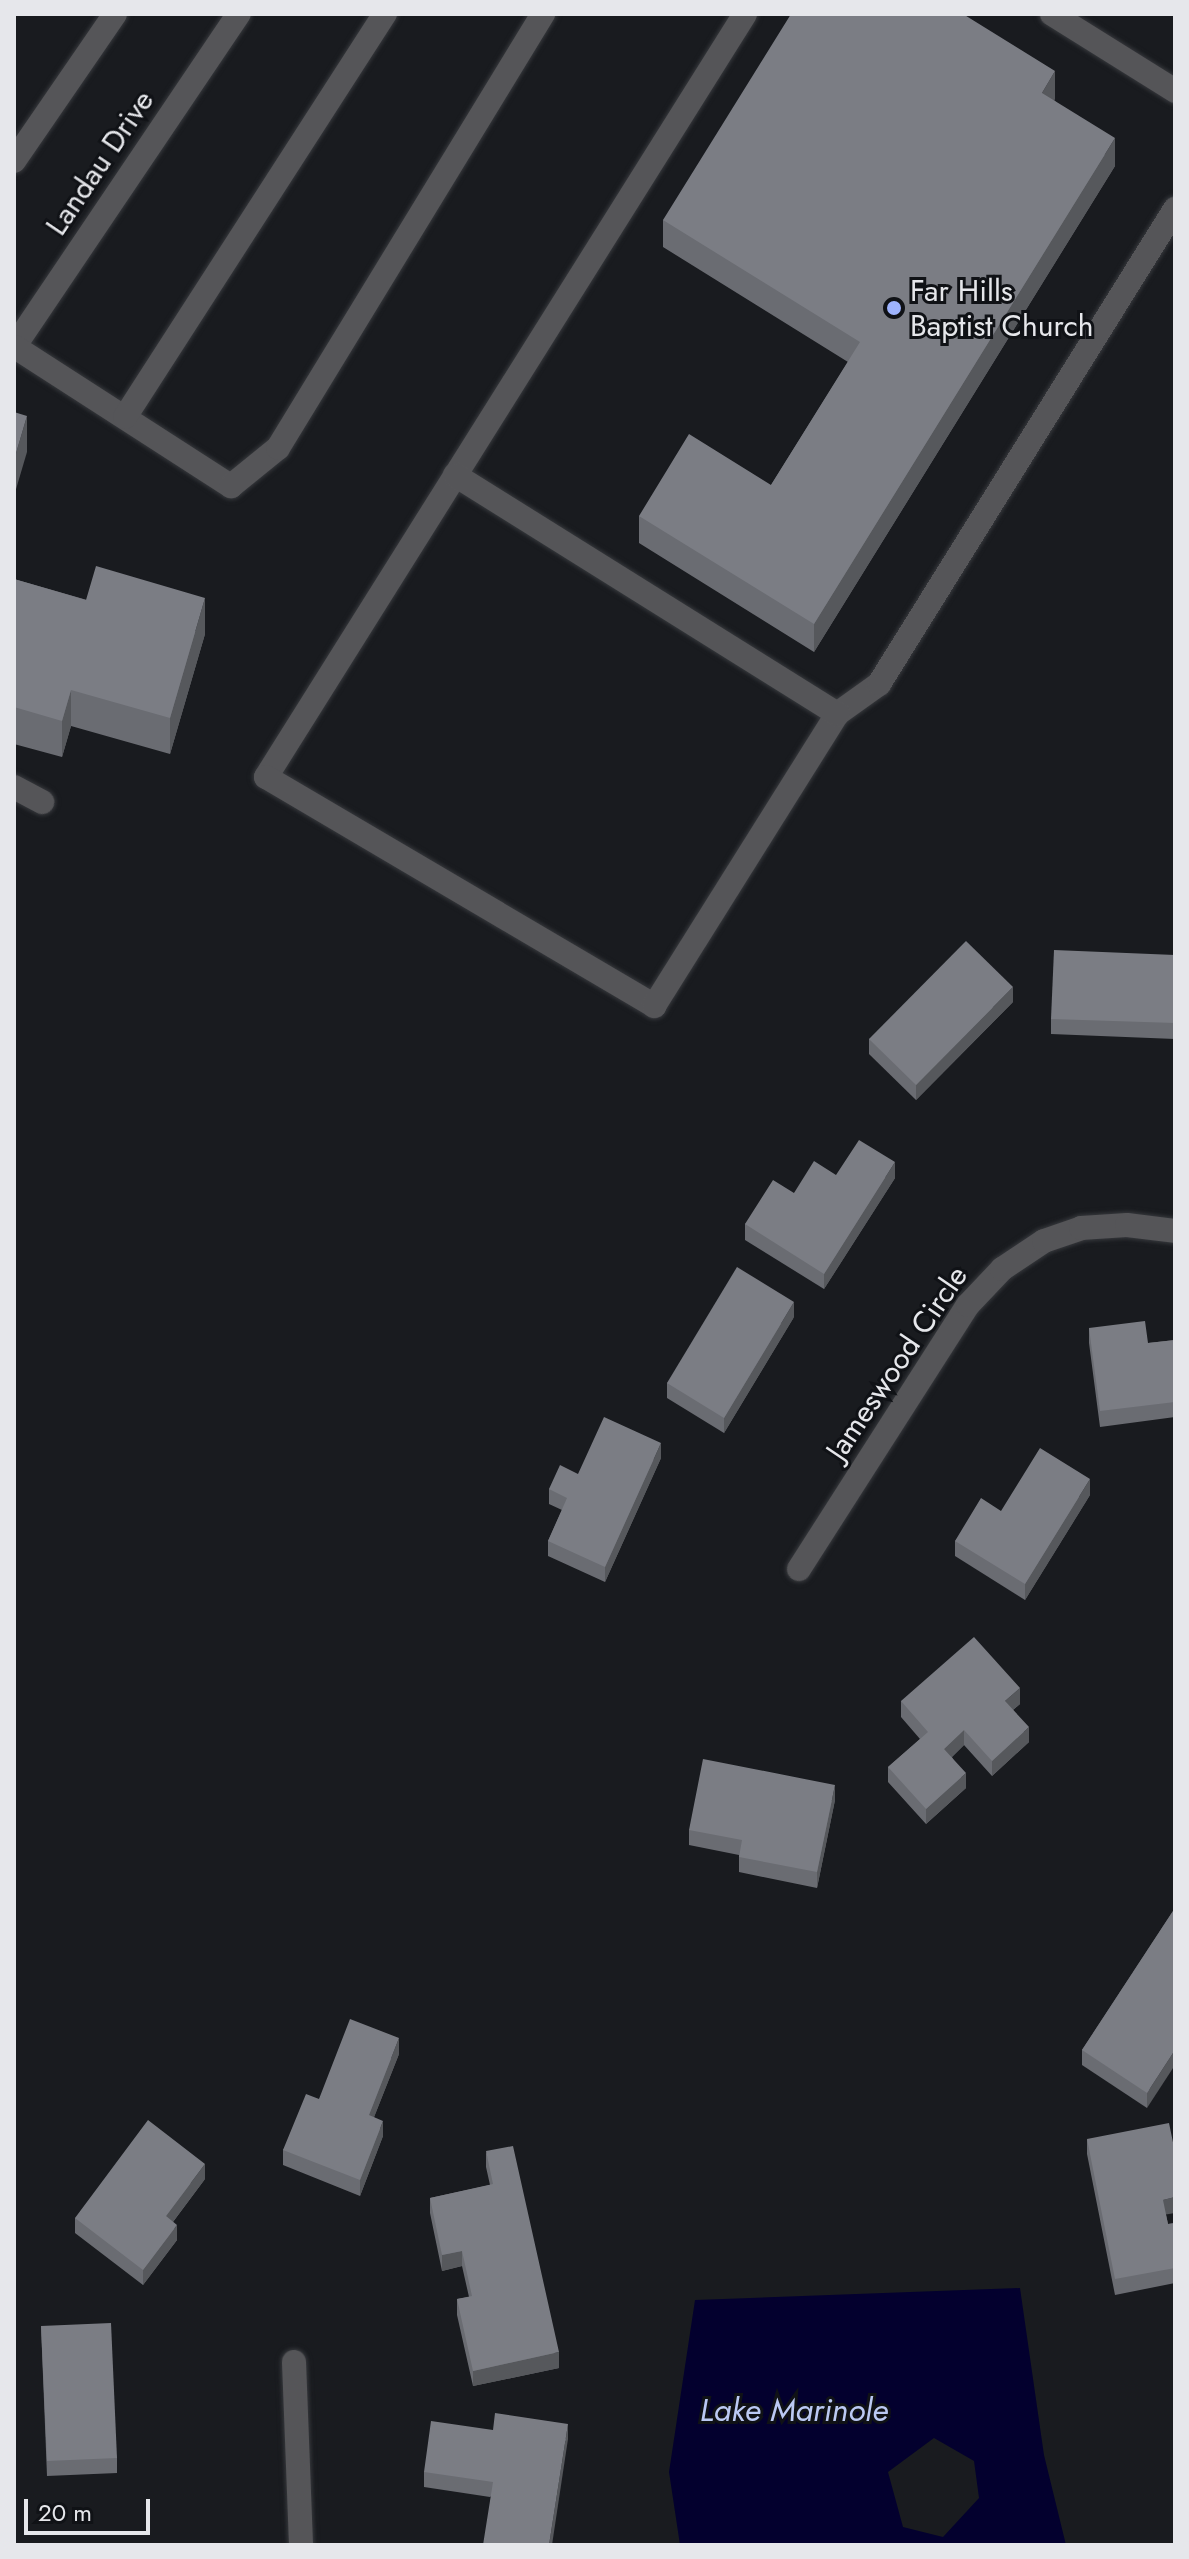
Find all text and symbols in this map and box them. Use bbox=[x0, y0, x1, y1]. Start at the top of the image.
street label: Landau Drive bbox=[38, 84, 162, 242]
place label: Far Hills Baptist Church bbox=[910, 273, 1094, 344]
marker: Far Hills Baptist Church bbox=[885, 299, 903, 317]
street label: Jameswood Circle bbox=[819, 1259, 975, 1467]
water label: Lake Marinole bbox=[700, 2391, 888, 2429]
scale bar bbox=[28, 2483, 154, 2533]
text: 20 m bbox=[38, 2495, 92, 2530]

